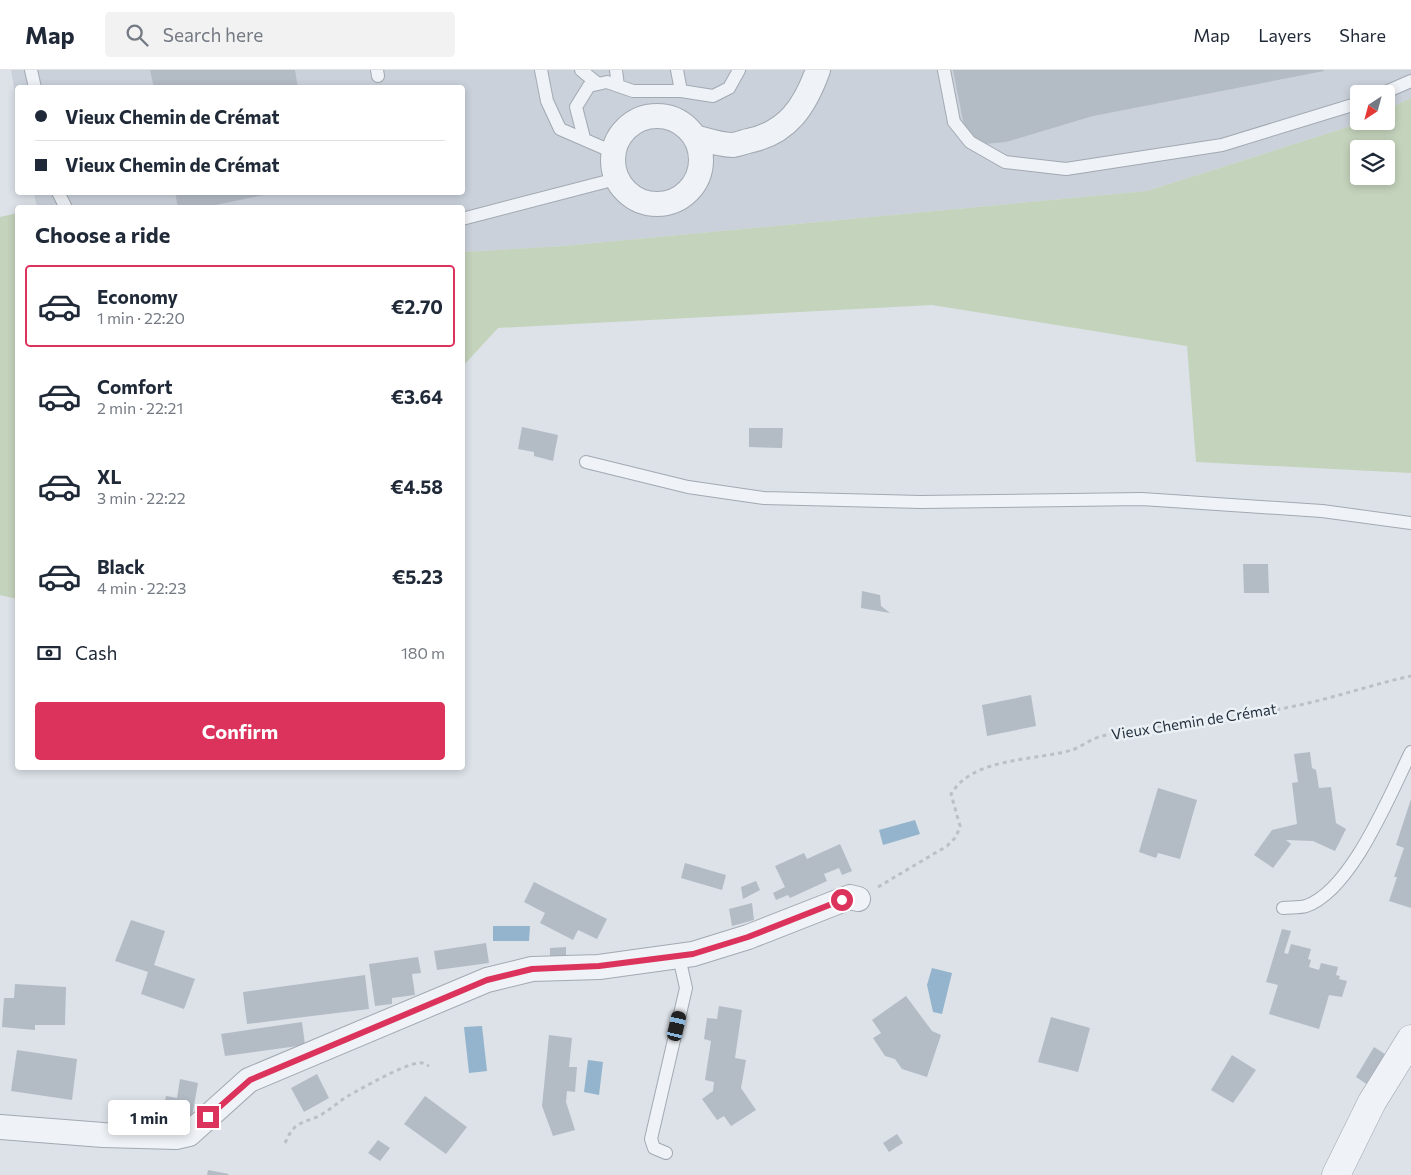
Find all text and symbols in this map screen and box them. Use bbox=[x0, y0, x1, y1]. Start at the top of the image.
search box bbox=[105, 12, 455, 57]
text: Map bbox=[25, 20, 75, 49]
icon: search bbox=[123, 21, 151, 49]
text: Search here bbox=[163, 23, 263, 46]
text: Map bbox=[1193, 24, 1230, 46]
text: Layers bbox=[1258, 24, 1311, 46]
text: Share bbox=[1339, 24, 1386, 46]
north arrow bbox=[1350, 85, 1395, 130]
map controls bbox=[1350, 85, 1395, 185]
text: Vieux Chemin de Crémat bbox=[65, 105, 279, 128]
button: layers bbox=[1350, 140, 1395, 185]
text: Vieux Chemin de Crémat bbox=[65, 153, 279, 176]
text: Choose a ride bbox=[35, 221, 170, 248]
icon: car bbox=[37, 284, 82, 329]
text: Economy bbox=[97, 285, 178, 308]
text: €2.70 bbox=[391, 295, 443, 318]
text: 1 min · 22:20 bbox=[97, 308, 185, 327]
icon: car bbox=[37, 374, 82, 419]
text: Comfort bbox=[97, 375, 173, 398]
text: €3.64 bbox=[391, 385, 443, 408]
text: 2 min · 22:21 bbox=[97, 398, 183, 417]
icon: car bbox=[37, 464, 82, 509]
text: XL bbox=[97, 465, 122, 488]
text: €4.58 bbox=[390, 475, 443, 498]
text: 3 min · 22:22 bbox=[97, 488, 186, 507]
icon: car bbox=[37, 554, 82, 599]
text: Black bbox=[97, 555, 145, 578]
text: €5.23 bbox=[392, 565, 443, 588]
text: 4 min · 22:23 bbox=[97, 578, 186, 597]
icon: cash bbox=[35, 639, 63, 667]
text: Cash bbox=[75, 641, 117, 664]
text: 180 m bbox=[401, 643, 445, 662]
street label: Vieux Chemin de Crémat bbox=[1110, 699, 1278, 743]
button: Confirm bbox=[35, 702, 445, 760]
route start bbox=[831, 889, 853, 911]
car bbox=[666, 1010, 687, 1042]
callout: 1 min bbox=[108, 1100, 190, 1134]
route end bbox=[197, 1106, 219, 1128]
text: 1 min bbox=[130, 1108, 168, 1127]

